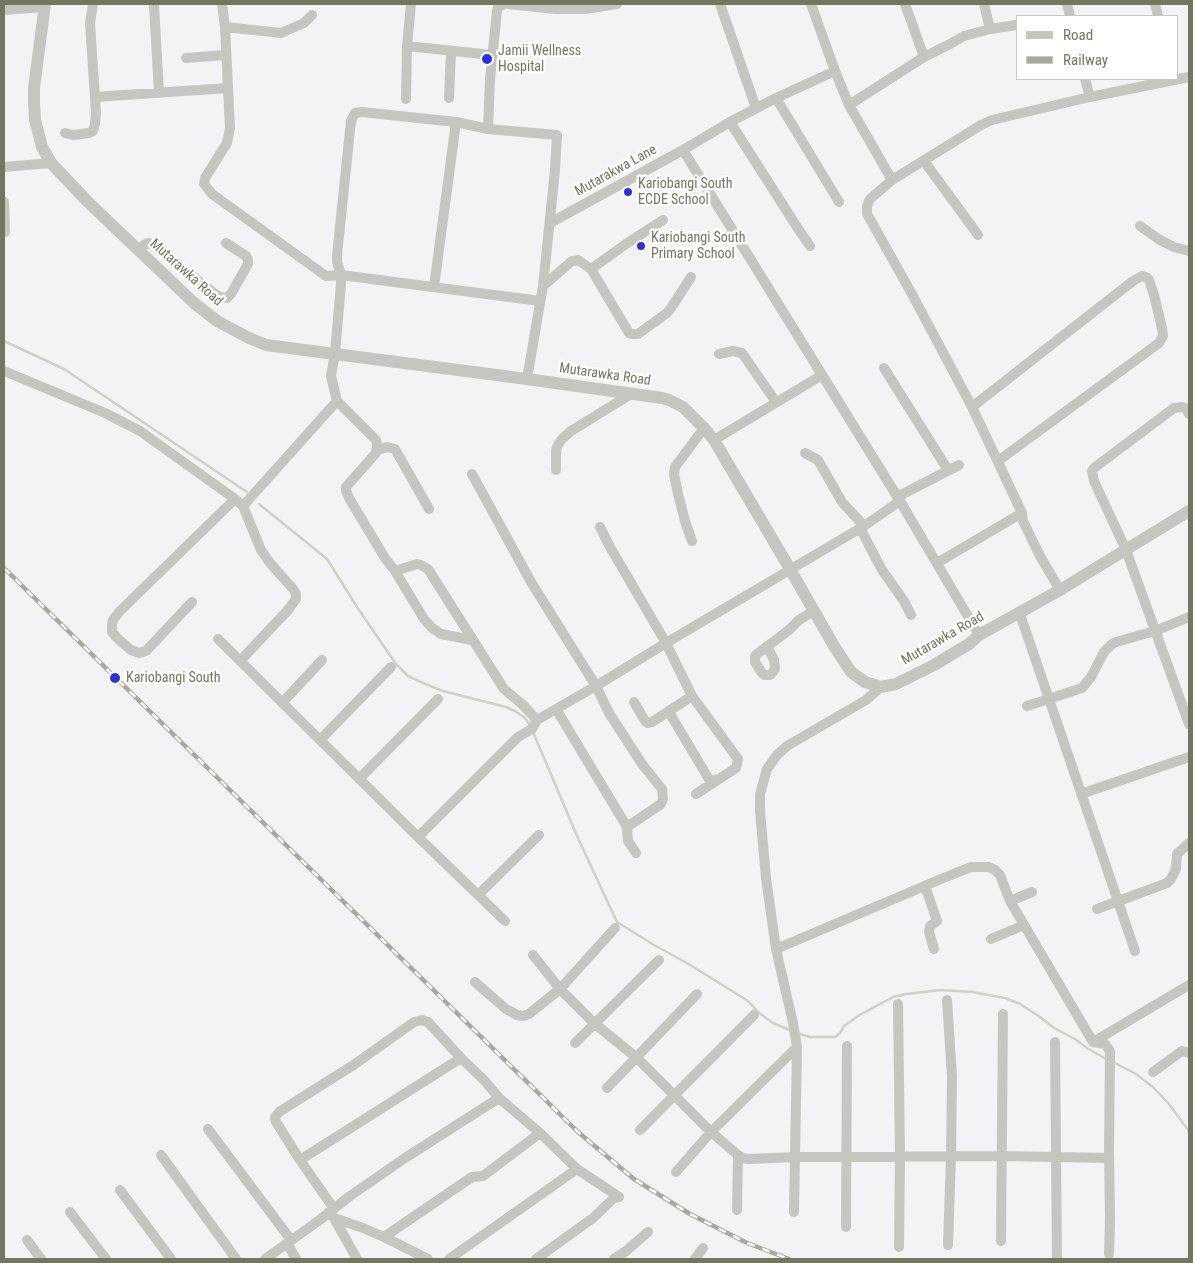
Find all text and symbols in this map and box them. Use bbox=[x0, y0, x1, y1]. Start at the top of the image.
legend bbox=[1016, 15, 1178, 80]
text: Road bbox=[1063, 26, 1093, 44]
place label: Jamii Wellness Hospital bbox=[498, 43, 581, 75]
text: Railway bbox=[1063, 51, 1108, 69]
marker: Jamii Wellness Hospital bbox=[480, 52, 494, 66]
street label: Mutarakwa Lane bbox=[572, 142, 660, 200]
place label: Kariobangi South ECDE School bbox=[638, 176, 733, 208]
marker: Kariobangi South ECDE School bbox=[622, 186, 634, 198]
place label: Kariobangi South Primary School bbox=[651, 230, 746, 262]
street label: Mutarawka Road bbox=[146, 236, 226, 310]
marker: Kariobangi South Primary School bbox=[635, 240, 647, 252]
street label: Mutarawka Road bbox=[558, 360, 652, 390]
street label: Mutarawka Road bbox=[899, 609, 987, 669]
place label: Kariobangi South bbox=[126, 670, 221, 686]
marker: Kariobangi South bbox=[108, 671, 122, 685]

